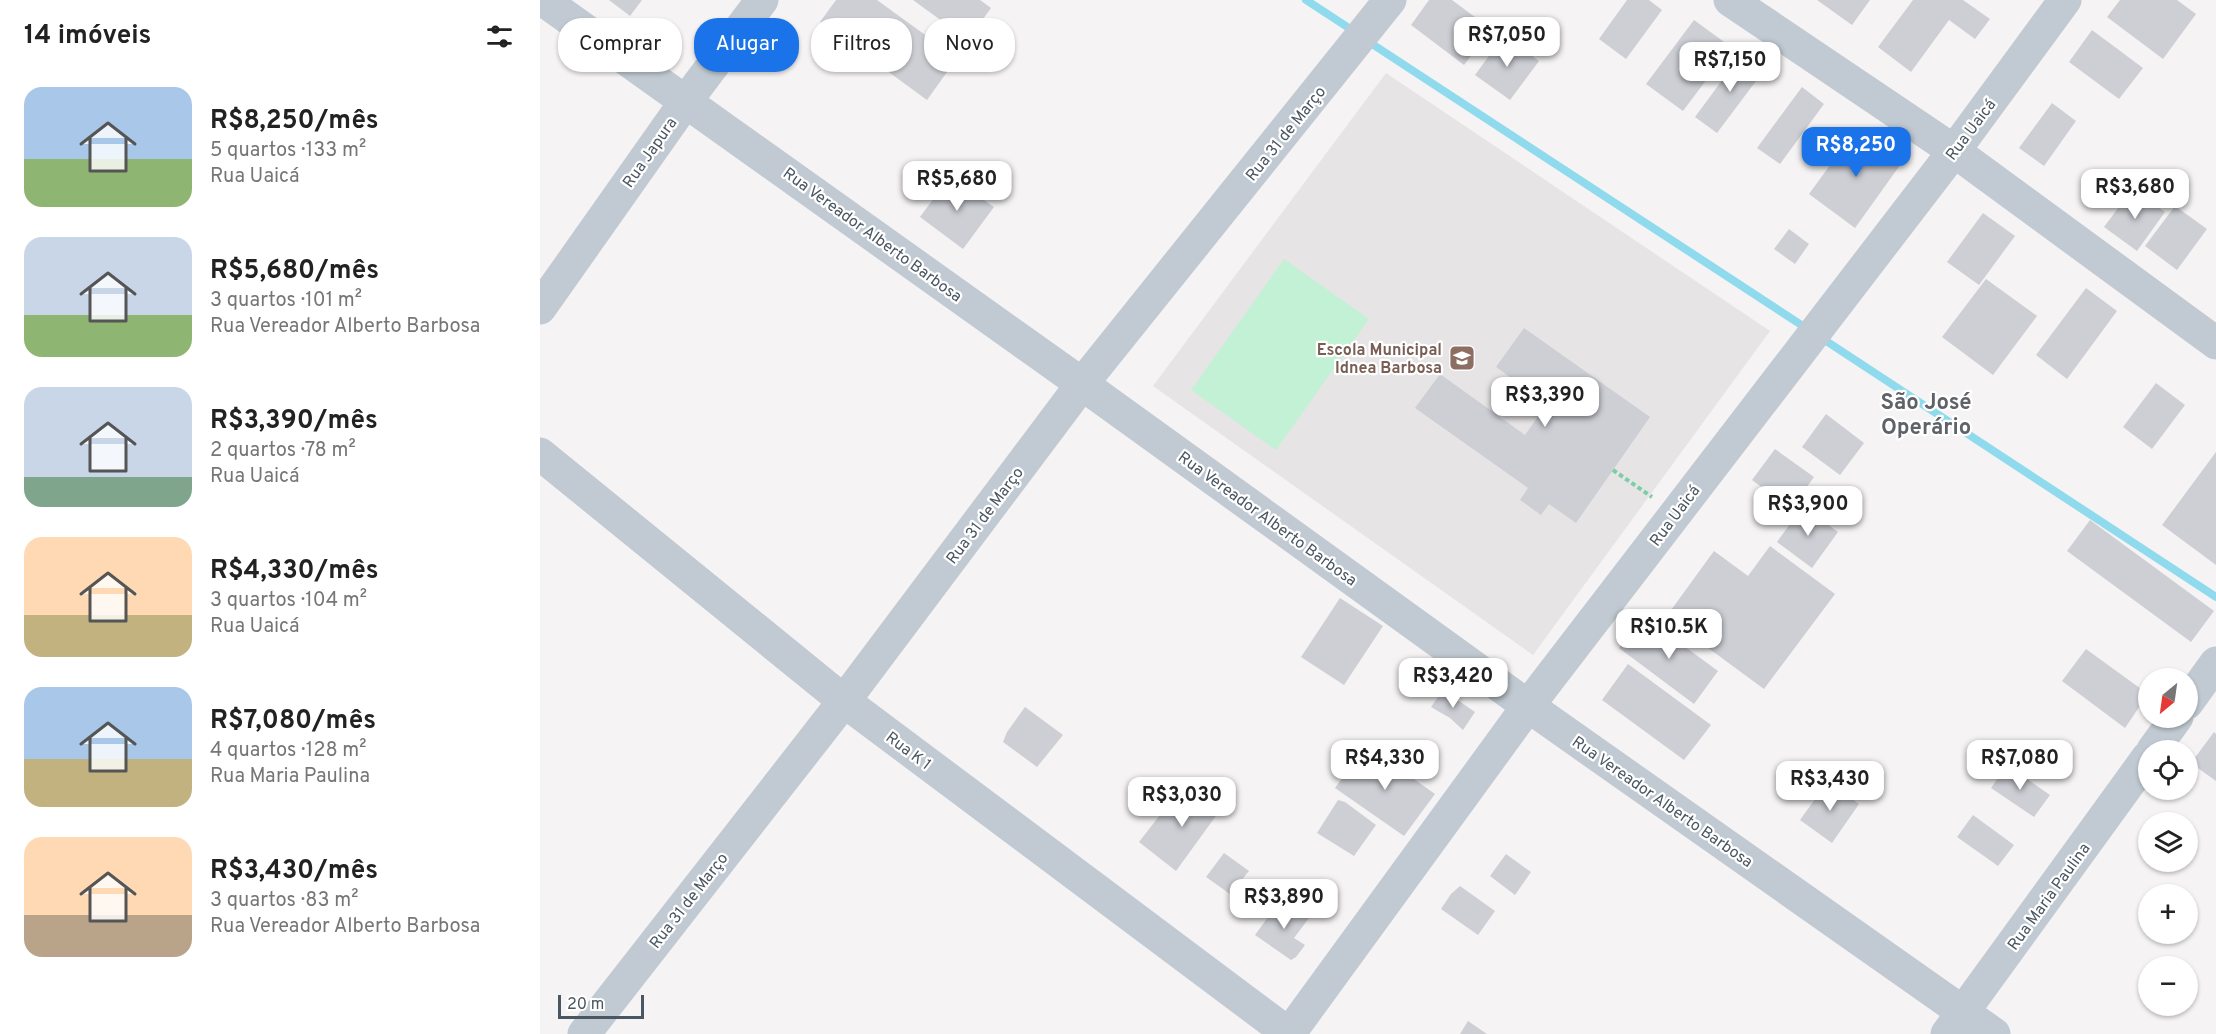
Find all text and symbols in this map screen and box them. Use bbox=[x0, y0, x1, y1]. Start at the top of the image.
pin: R$7,050 bbox=[1452, 17, 1562, 68]
chip: Comprar bbox=[558, 18, 682, 72]
chip: Alugar bbox=[694, 18, 799, 72]
chip: Filtros bbox=[811, 18, 912, 72]
chip: Novo bbox=[924, 18, 1015, 72]
text: 14 imóveis bbox=[24, 20, 151, 53]
icon: filters bbox=[483, 20, 516, 53]
text: R$7,050 bbox=[1468, 23, 1546, 49]
pin: R$7,150 bbox=[1675, 42, 1785, 93]
text: R$7,150 bbox=[1693, 48, 1767, 74]
street label: Rua 31 de Março bbox=[1242, 83, 1331, 186]
street label: Rua Uaicá bbox=[1942, 96, 2001, 165]
text: R$8,250/mês bbox=[210, 105, 379, 138]
icon: home bbox=[72, 111, 144, 183]
street label: Rua Japura bbox=[619, 114, 682, 192]
pin: R$8,250 bbox=[1801, 127, 1911, 178]
text: R$8,250 bbox=[1816, 133, 1896, 159]
text: 5 quartos · 133 m² bbox=[210, 138, 366, 164]
pin: R$5,680 bbox=[902, 161, 1012, 212]
text: Rua Uaicá bbox=[210, 164, 300, 190]
street label: Rua Vereador Alberto Barbosa bbox=[778, 164, 965, 307]
text: R$5,680 bbox=[917, 167, 997, 193]
pin: R$3,680 bbox=[2080, 169, 2190, 220]
text: R$3,680 bbox=[2095, 175, 2175, 201]
text: R$5,680/mês bbox=[210, 255, 379, 288]
icon: home bbox=[72, 261, 144, 333]
text: 3 quartos · 101 m² bbox=[210, 288, 362, 314]
text: Rua Vereador Alberto Barbosa bbox=[210, 314, 480, 340]
place label: Escola Municipal Idnea Barbosa bbox=[1317, 341, 1442, 379]
school or university icon: Escola Municipal Idnea Barbosa bbox=[1447, 343, 1477, 373]
pin: R$3,390 bbox=[1490, 377, 1600, 428]
text: R$3,390 bbox=[1505, 383, 1585, 409]
district label: São José Operário bbox=[1880, 390, 1972, 442]
text: R$3,390/mês bbox=[210, 405, 378, 438]
icon: home bbox=[72, 411, 144, 483]
text: 2 quartos · 78 m² bbox=[210, 438, 356, 464]
street label: Rua Vereador Alberto Barbosa bbox=[1173, 448, 1360, 591]
text: Rua Uaicá bbox=[210, 464, 300, 490]
street label: Rua 31 de Março bbox=[943, 464, 1029, 569]
street label: Rua Uaicá bbox=[1646, 482, 1705, 551]
pin: R$3,900 bbox=[1753, 486, 1863, 537]
text: R$3,900 bbox=[1767, 492, 1849, 518]
text: R$4,330/mês bbox=[210, 555, 379, 588]
icon: home bbox=[72, 561, 144, 633]
text: 3 quartos · 104 m² bbox=[210, 588, 367, 614]
pin: R$10.5K bbox=[1614, 609, 1724, 660]
text: Rua Uaicá bbox=[210, 614, 300, 640]
text: R$10.5K bbox=[1630, 615, 1708, 641]
pin: R$3,420 bbox=[1398, 658, 1508, 709]
text: R$3,420 bbox=[1413, 664, 1493, 690]
north arrow bbox=[2138, 668, 2198, 728]
map controls bbox=[2138, 668, 2198, 1016]
text: R$7,080/mês bbox=[210, 705, 376, 738]
icon: home bbox=[72, 711, 144, 783]
street label: Rua K 1 bbox=[881, 728, 935, 775]
street label: Rua Vereador Alberto Barbosa bbox=[1568, 732, 1756, 873]
text: 4 quartos · 128 m² bbox=[210, 738, 367, 764]
pin: R$4,330 bbox=[1330, 740, 1440, 791]
pin: R$7,080 bbox=[1965, 740, 2075, 791]
button: locate bbox=[2138, 740, 2198, 800]
text: R$4,330 bbox=[1345, 746, 1425, 772]
text: R$7,080 bbox=[1981, 746, 2059, 772]
pin: R$3,430 bbox=[1775, 761, 1885, 812]
text: Rua Maria Paulina bbox=[210, 764, 370, 790]
text: R$3,430 bbox=[1790, 767, 1870, 793]
pin: R$3,030 bbox=[1127, 777, 1237, 828]
text: R$3,030 bbox=[1142, 783, 1222, 809]
button: layers bbox=[2138, 812, 2198, 872]
street label: Rua Maria Paulina bbox=[2004, 840, 2095, 955]
street label: Rua 31 de Março bbox=[646, 849, 733, 953]
text: R$3,430/mês bbox=[210, 855, 378, 888]
icon: home bbox=[72, 861, 144, 933]
pin: R$3,890 bbox=[1229, 879, 1339, 930]
button: + bbox=[2138, 884, 2198, 944]
text: R$3,890 bbox=[1244, 885, 1324, 911]
text: 3 quartos · 83 m² bbox=[210, 888, 359, 914]
text: Rua Vereador Alberto Barbosa bbox=[210, 914, 480, 940]
button: − bbox=[2138, 956, 2198, 1016]
scale bar bbox=[558, 992, 644, 1020]
text: 20 m bbox=[567, 995, 604, 1015]

